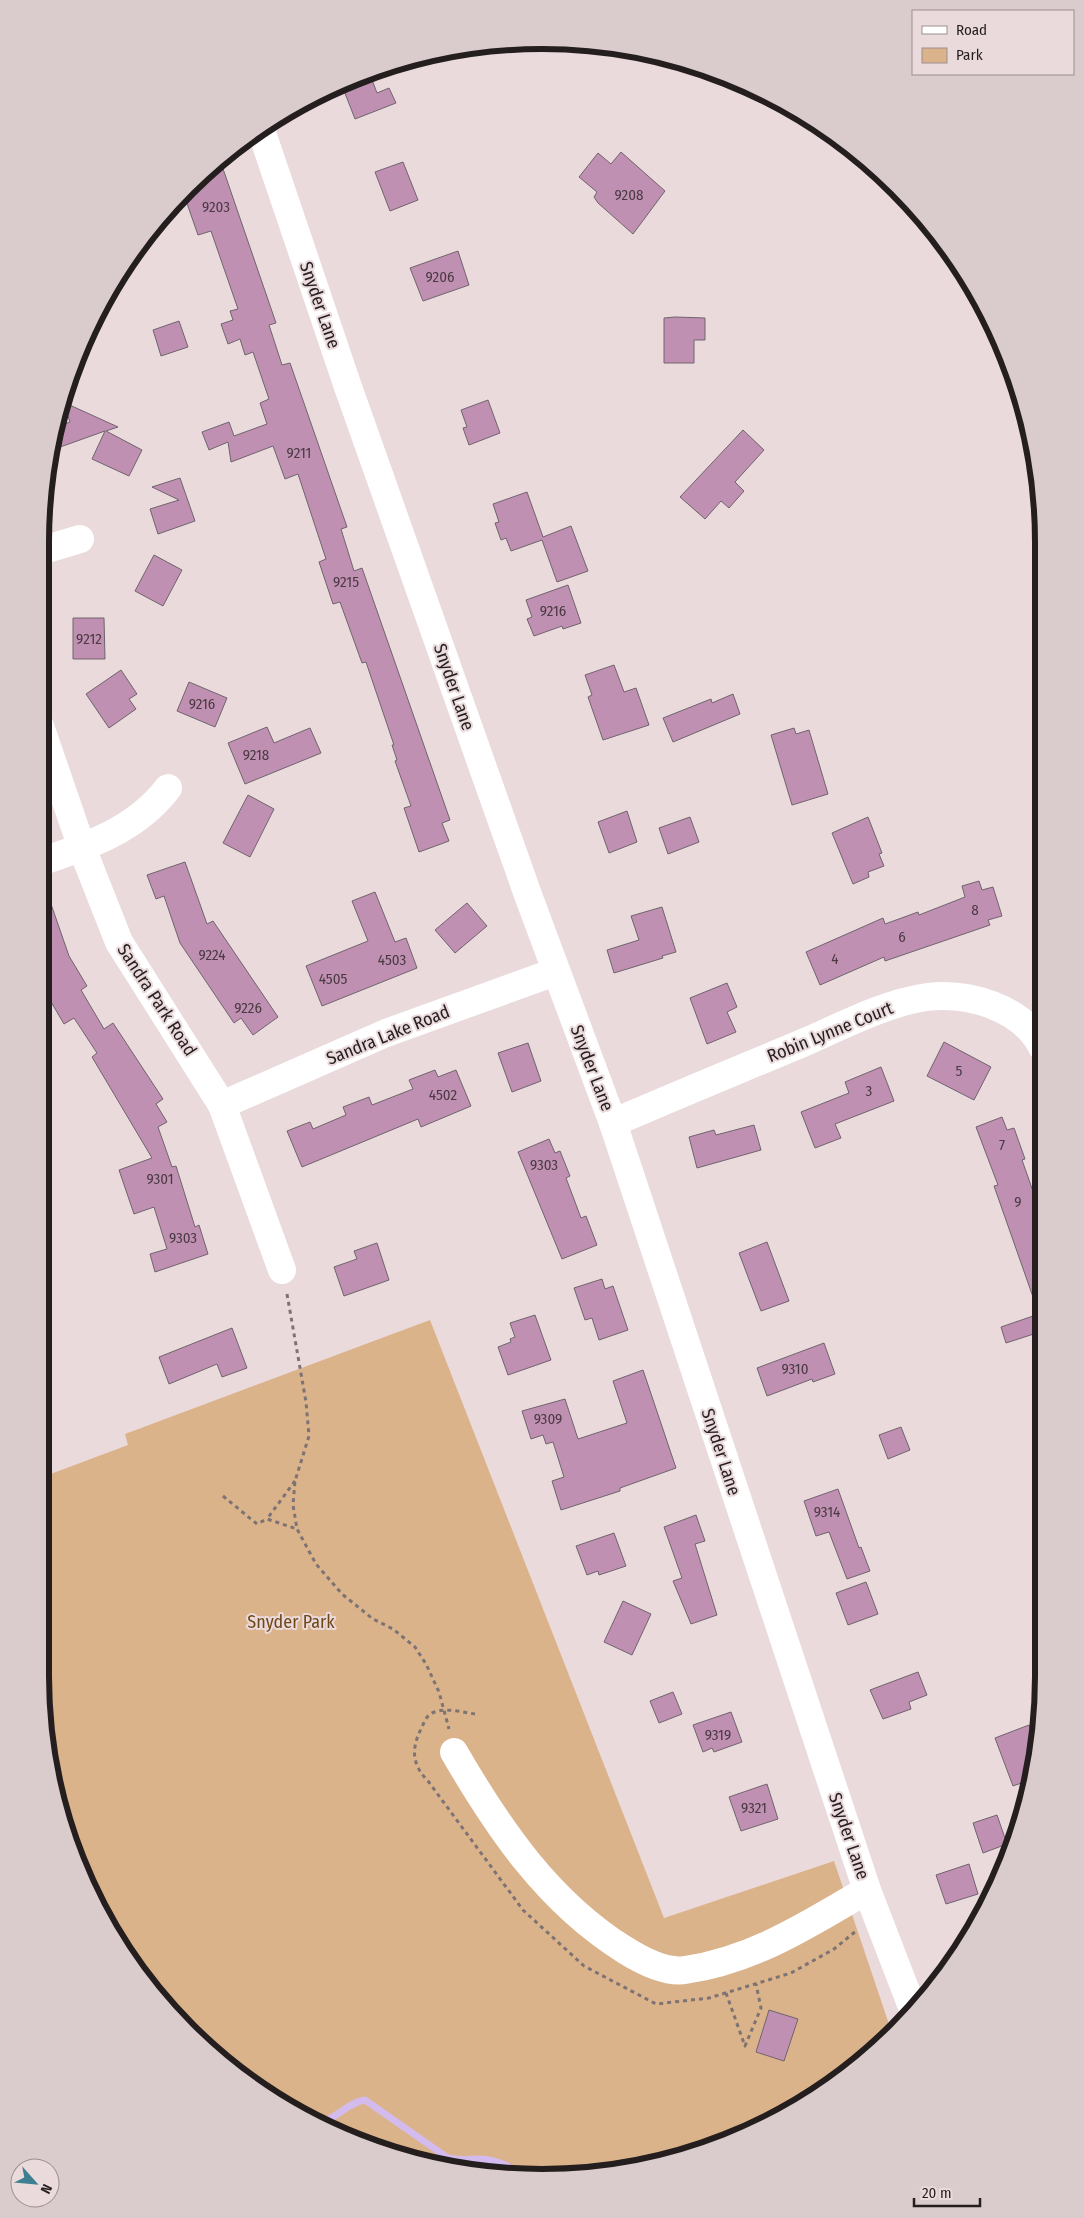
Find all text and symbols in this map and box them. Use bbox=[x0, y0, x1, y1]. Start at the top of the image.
legend bbox=[912, 10, 1074, 75]
text: Road bbox=[956, 21, 987, 39]
text: Park bbox=[956, 46, 983, 64]
house number: 9208 bbox=[615, 186, 643, 204]
house number: 9203 bbox=[202, 198, 230, 216]
street label: Snyder Lane bbox=[295, 259, 345, 351]
house number: 9206 bbox=[426, 268, 454, 286]
house number: 9211 bbox=[287, 444, 311, 462]
house number: 9215 bbox=[333, 573, 359, 591]
house number: 9216 bbox=[540, 602, 566, 620]
house number: 9212 bbox=[76, 630, 102, 648]
street label: Snyder Lane bbox=[429, 641, 479, 733]
house number: 9216 bbox=[189, 695, 215, 713]
house number: 9218 bbox=[243, 746, 269, 764]
house number: 8 bbox=[971, 901, 979, 919]
house number: 6 bbox=[898, 928, 906, 946]
street label: Sandra Park Road bbox=[113, 940, 201, 1060]
house number: 9224 bbox=[198, 946, 226, 964]
house number: 4 bbox=[831, 950, 839, 968]
house number: 4503 bbox=[378, 951, 406, 969]
house number: 4505 bbox=[319, 970, 347, 988]
street label: Robin Lynne Court bbox=[764, 997, 896, 1067]
house number: 9226 bbox=[234, 999, 262, 1017]
street label: Sandra Lake Road bbox=[323, 1000, 453, 1070]
street label: Snyder Lane bbox=[566, 1022, 618, 1114]
house number: 5 bbox=[956, 1062, 963, 1080]
house number: 3 bbox=[866, 1082, 873, 1100]
house number: 4502 bbox=[429, 1086, 458, 1104]
house number: 7 bbox=[999, 1136, 1005, 1154]
house number: 9303 bbox=[530, 1156, 558, 1174]
house number: 9301 bbox=[146, 1170, 174, 1188]
house number: 9 bbox=[1014, 1193, 1022, 1211]
house number: 9303 bbox=[169, 1229, 197, 1247]
house number: 9310 bbox=[781, 1360, 809, 1378]
street label: Snyder Lane bbox=[697, 1406, 745, 1498]
house number: 9309 bbox=[534, 1410, 562, 1428]
house number: 9314 bbox=[814, 1503, 840, 1521]
park label: Snyder Park bbox=[247, 1611, 335, 1633]
house number: 9319 bbox=[705, 1726, 731, 1744]
street label: Snyder Lane bbox=[824, 1790, 874, 1882]
house number: 9321 bbox=[741, 1799, 767, 1817]
north arrow bbox=[10, 2158, 60, 2208]
scale bar bbox=[914, 2176, 980, 2208]
text: N bbox=[37, 2181, 56, 2196]
text: 20 m bbox=[922, 2184, 952, 2202]

